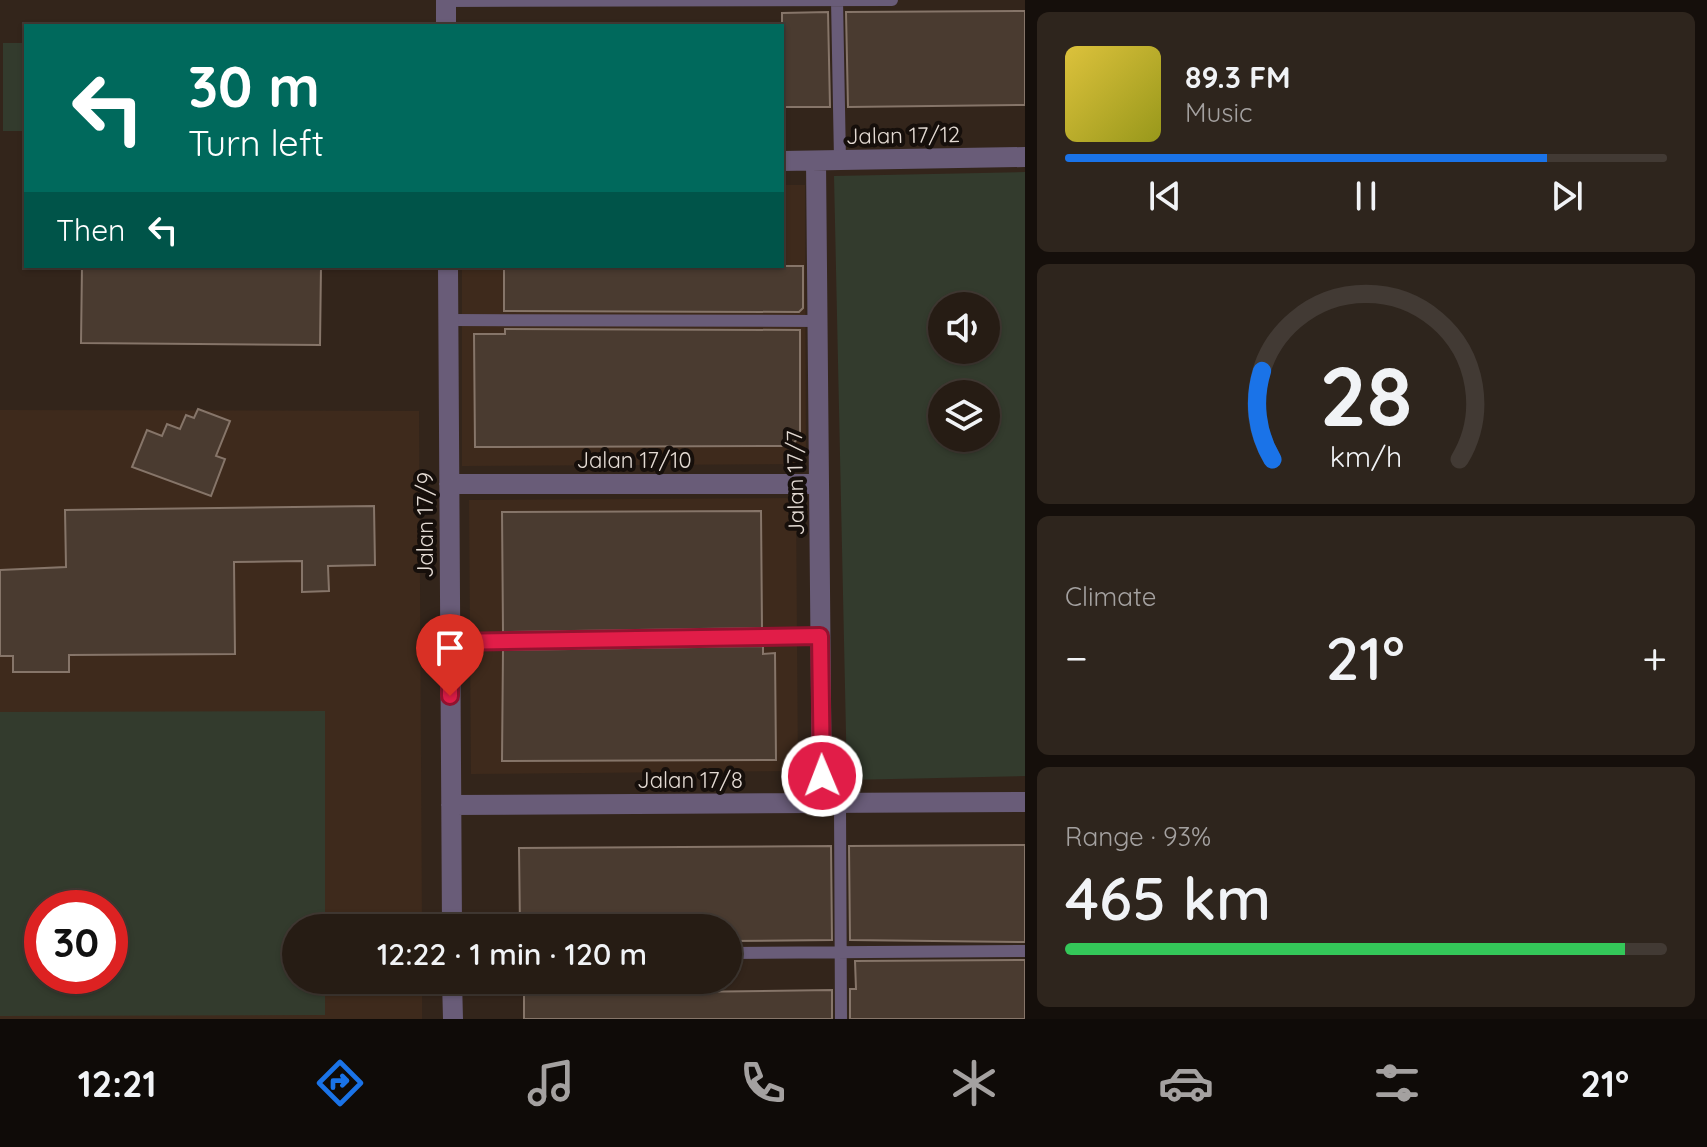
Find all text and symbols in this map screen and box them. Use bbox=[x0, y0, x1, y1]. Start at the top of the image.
text: 30 m bbox=[188, 51, 320, 121]
icon: left bbox=[56, 56, 160, 160]
text: 89.3 FM bbox=[1185, 58, 1291, 96]
text: Music bbox=[1185, 96, 1253, 129]
text: Turn left bbox=[188, 120, 324, 165]
street label: Jalan 17/12 bbox=[846, 120, 960, 150]
icon: previous bbox=[1143, 174, 1187, 218]
icon: pause bbox=[1344, 174, 1388, 218]
icon: next bbox=[1545, 174, 1589, 218]
icon: left bbox=[141, 208, 185, 252]
text: Then bbox=[56, 211, 125, 249]
map controls bbox=[928, 292, 1000, 452]
button: sound bbox=[928, 292, 1000, 364]
text: 28 bbox=[1320, 342, 1412, 446]
button: layers bbox=[928, 380, 1000, 452]
street label: Jalan 17/7 bbox=[780, 430, 810, 536]
text: km/h bbox=[1330, 438, 1402, 474]
street label: Jalan 17/10 bbox=[576, 446, 692, 474]
street label: Jalan 17/9 bbox=[411, 472, 439, 578]
text: Climate bbox=[1065, 580, 1156, 613]
pin bbox=[416, 614, 484, 696]
text: 21° bbox=[1325, 620, 1405, 695]
icon: arrive bbox=[428, 626, 472, 670]
text: − bbox=[1065, 630, 1088, 685]
text: + bbox=[1642, 630, 1667, 685]
position arrow bbox=[780, 734, 864, 818]
street label: Jalan 17/8 bbox=[637, 766, 743, 794]
text: Range · 93% bbox=[1065, 820, 1211, 853]
text: 465 km bbox=[1065, 860, 1271, 935]
speed limit sign: 30 bbox=[24, 890, 128, 994]
text: 12:22 · 1 min · 120 m bbox=[377, 935, 647, 973]
icon: directions bbox=[312, 1055, 368, 1111]
icon: music bbox=[523, 1055, 579, 1111]
icon: phone bbox=[735, 1055, 791, 1111]
icon: climate bbox=[946, 1055, 1002, 1111]
icon: car bbox=[1158, 1055, 1214, 1111]
icon: filters bbox=[1369, 1055, 1425, 1111]
text: 12:21 bbox=[78, 1061, 157, 1106]
text: 21° bbox=[1581, 1061, 1629, 1106]

